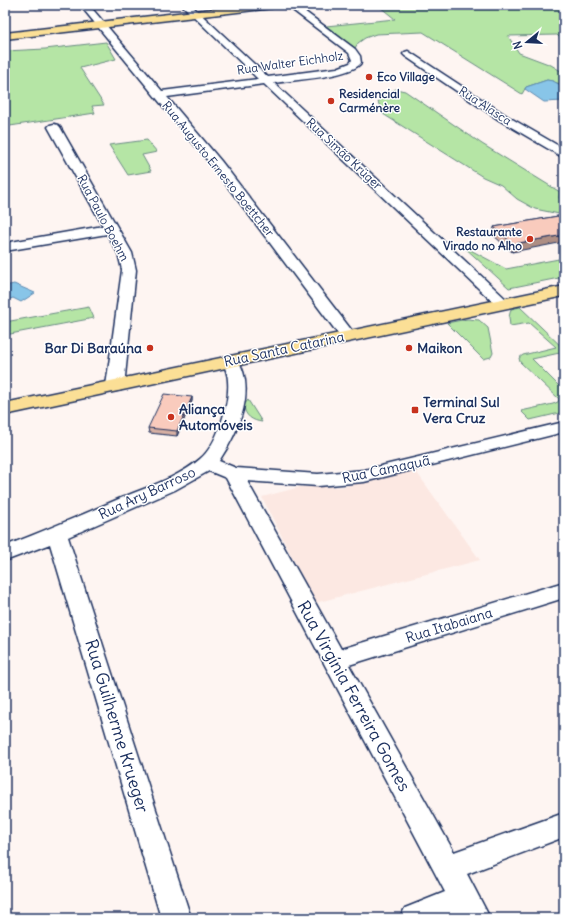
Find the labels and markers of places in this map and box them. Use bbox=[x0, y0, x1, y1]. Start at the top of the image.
place label: Eco Village bbox=[377, 69, 436, 85]
marker: Eco Village bbox=[364, 72, 374, 82]
place label: Residencial Carménère bbox=[339, 86, 400, 115]
marker: Residencial Carménère bbox=[326, 96, 336, 106]
place label: Restaurante Virado no Alho bbox=[443, 224, 523, 253]
marker: Restaurante Virado no Alho bbox=[525, 234, 535, 244]
place label: Bar Di Baraúna bbox=[44, 339, 142, 357]
place label: Maikon bbox=[417, 339, 462, 357]
marker: Bar Di Baraúna bbox=[145, 343, 155, 353]
marker: Maikon bbox=[404, 343, 414, 353]
place label: Terminal Sul Vera Cruz bbox=[423, 393, 500, 427]
place label: Aliança Automóveis bbox=[179, 400, 253, 434]
marker: Terminal Sul Vera Cruz bbox=[410, 405, 420, 415]
marker: Aliança Automóveis bbox=[166, 412, 176, 422]

